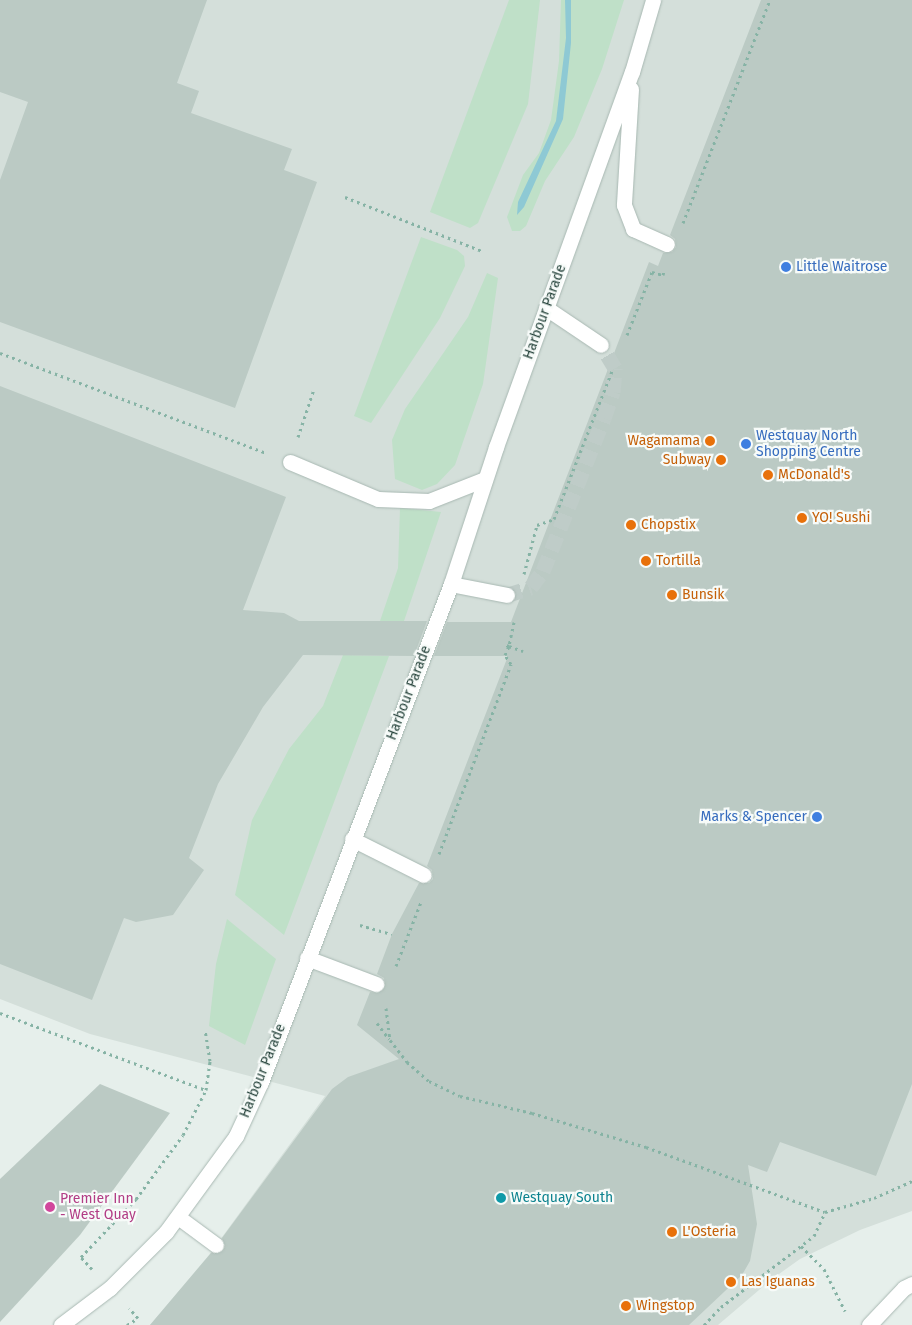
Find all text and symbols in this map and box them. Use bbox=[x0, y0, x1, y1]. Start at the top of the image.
place label: Little Waitrose bbox=[796, 259, 887, 275]
marker: Little Waitrose bbox=[780, 261, 792, 273]
street label: Harbour Parade bbox=[520, 262, 570, 362]
place label: Westquay North Shopping Centre bbox=[756, 428, 861, 461]
place label: Wagamama bbox=[628, 433, 700, 449]
marker: Wagamama bbox=[704, 435, 716, 447]
marker: Westquay North Shopping Centre bbox=[740, 438, 752, 450]
place label: Subway bbox=[663, 452, 711, 468]
marker: Subway bbox=[715, 454, 727, 466]
place label: McDonald's bbox=[778, 467, 850, 483]
marker: McDonald's bbox=[762, 469, 774, 481]
place label: YO! Sushi bbox=[812, 510, 871, 526]
marker: YO! Sushi bbox=[796, 512, 808, 524]
place label: Chopstix bbox=[641, 517, 696, 533]
marker: Chopstix bbox=[625, 519, 637, 531]
place label: Tortilla bbox=[656, 553, 701, 569]
marker: Tortilla bbox=[640, 555, 652, 567]
place label: Bunsik bbox=[682, 587, 725, 603]
marker: Bunsik bbox=[666, 589, 678, 601]
street label: Harbour Parade bbox=[383, 643, 435, 743]
place label: Marks & Spencer bbox=[701, 809, 807, 825]
marker: Marks & Spencer bbox=[811, 811, 823, 823]
street label: Harbour Parade bbox=[237, 1022, 289, 1120]
place label: Westquay South bbox=[511, 1190, 613, 1206]
place label: Premier Inn - West Quay bbox=[60, 1191, 136, 1224]
marker: Westquay South bbox=[495, 1192, 507, 1204]
marker: Premier Inn - West Quay bbox=[44, 1201, 56, 1213]
place label: L'Osteria bbox=[682, 1224, 736, 1240]
marker: L'Osteria bbox=[666, 1226, 678, 1238]
place label: Las Iguanas bbox=[741, 1274, 815, 1290]
marker: Las Iguanas bbox=[725, 1276, 737, 1288]
place label: Wingstop bbox=[636, 1298, 695, 1314]
marker: Wingstop bbox=[620, 1300, 632, 1312]

